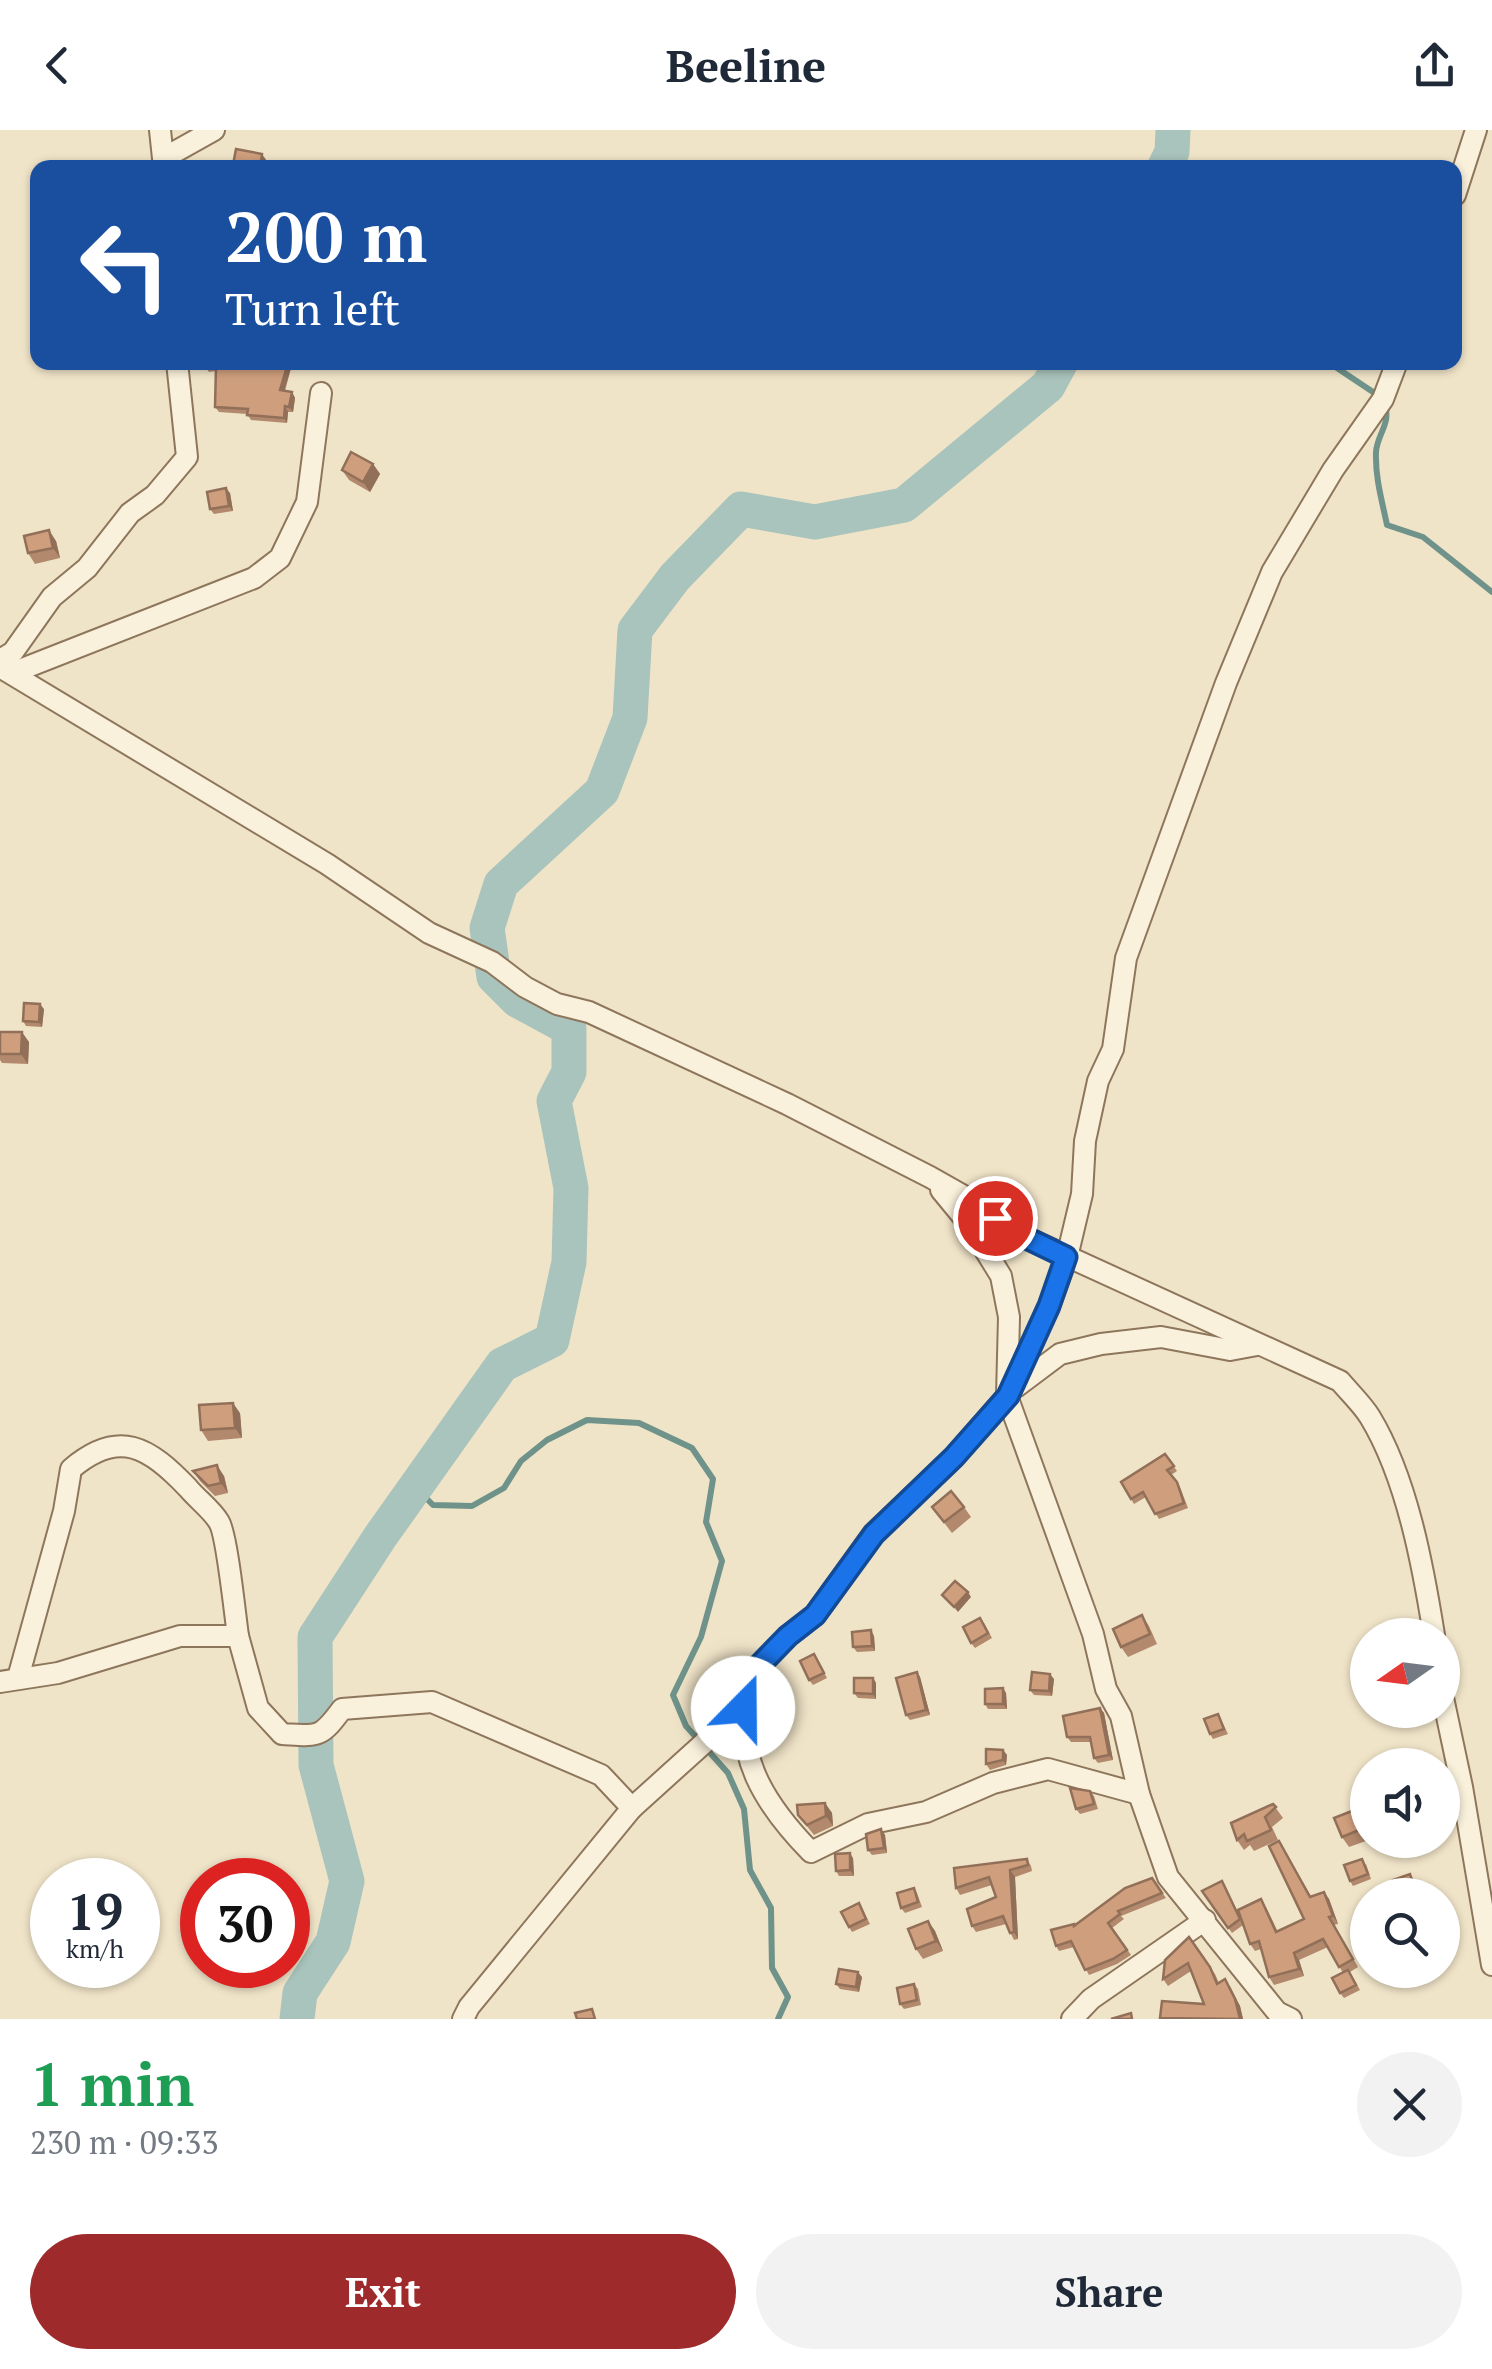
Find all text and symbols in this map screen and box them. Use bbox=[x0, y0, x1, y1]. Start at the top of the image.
text: Beeline bbox=[666, 35, 826, 95]
icon: back bbox=[30, 38, 85, 93]
icon: share bbox=[1407, 38, 1462, 93]
text: 200 m bbox=[225, 189, 427, 282]
icon: left bbox=[60, 200, 190, 330]
text: Turn left bbox=[225, 278, 400, 338]
pin bbox=[953, 1176, 1038, 1261]
icon: arrive bbox=[968, 1191, 1023, 1246]
north arrow bbox=[1350, 1618, 1460, 1728]
map controls bbox=[1350, 1618, 1460, 1988]
position arrow bbox=[691, 1656, 795, 1760]
button: sound bbox=[1350, 1748, 1460, 1858]
speed limit sign: 30 bbox=[180, 1858, 310, 1988]
text: 19 bbox=[67, 1878, 123, 1944]
button: search bbox=[1350, 1878, 1460, 1988]
text: km/h bbox=[66, 1932, 124, 1965]
text: 1 min bbox=[30, 2044, 194, 2123]
button: close bbox=[1357, 2052, 1462, 2157]
text: 230 m · 09:33 bbox=[30, 2121, 218, 2163]
button: Exit bbox=[30, 2234, 736, 2349]
button: Share bbox=[756, 2234, 1462, 2349]

